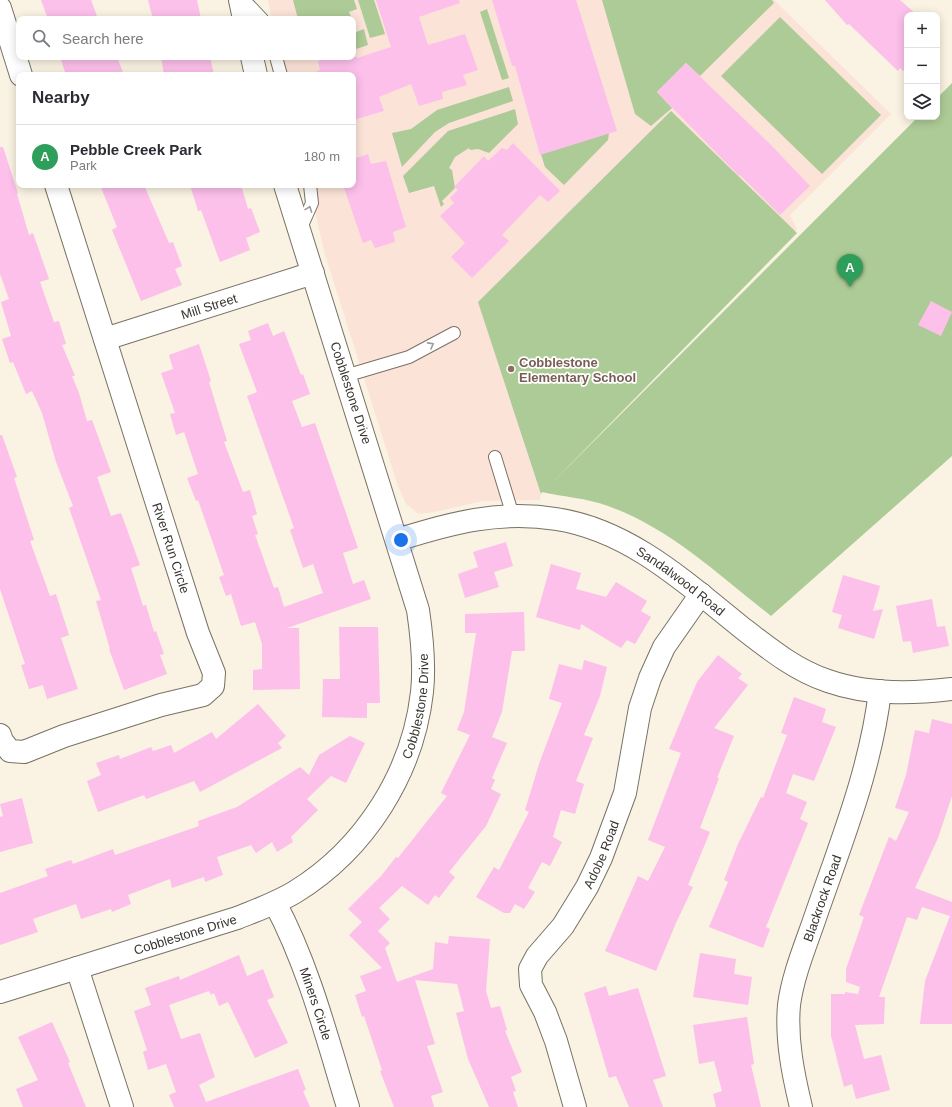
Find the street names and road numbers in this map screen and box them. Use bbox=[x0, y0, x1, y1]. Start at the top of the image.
street label: Mill Street bbox=[179, 290, 239, 322]
street label: Cobblestone Drive bbox=[327, 340, 375, 446]
street label: River Run Circle bbox=[149, 501, 193, 595]
street label: Sandalwood Road bbox=[634, 543, 728, 618]
street label: Cobblestone Drive bbox=[399, 653, 431, 761]
street label: Adobe Road bbox=[580, 818, 622, 891]
street label: Blackrock Road bbox=[800, 853, 844, 944]
street label: Cobblestone Drive bbox=[132, 911, 239, 957]
street label: Miners Circle bbox=[297, 965, 335, 1042]

